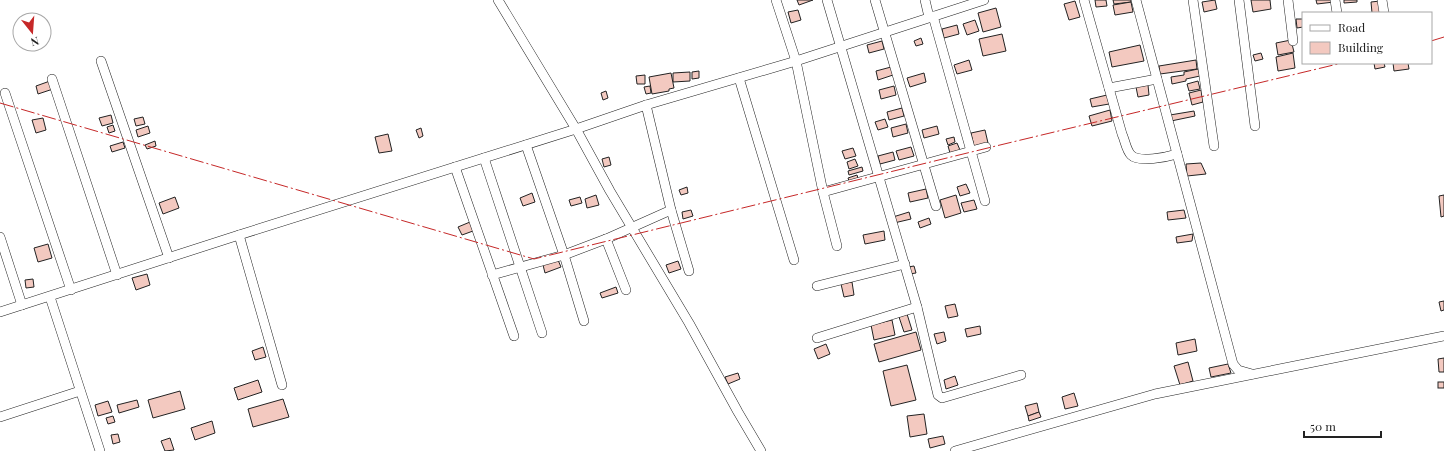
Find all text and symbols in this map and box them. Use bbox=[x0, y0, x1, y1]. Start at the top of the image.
north arrow bbox=[12, 12, 52, 52]
legend bbox=[1302, 12, 1432, 64]
text: Road bbox=[1338, 19, 1365, 35]
text: N bbox=[29, 34, 41, 50]
text: Building bbox=[1338, 39, 1384, 55]
scale bar bbox=[1304, 413, 1381, 439]
text: 50 m bbox=[1310, 418, 1336, 434]

